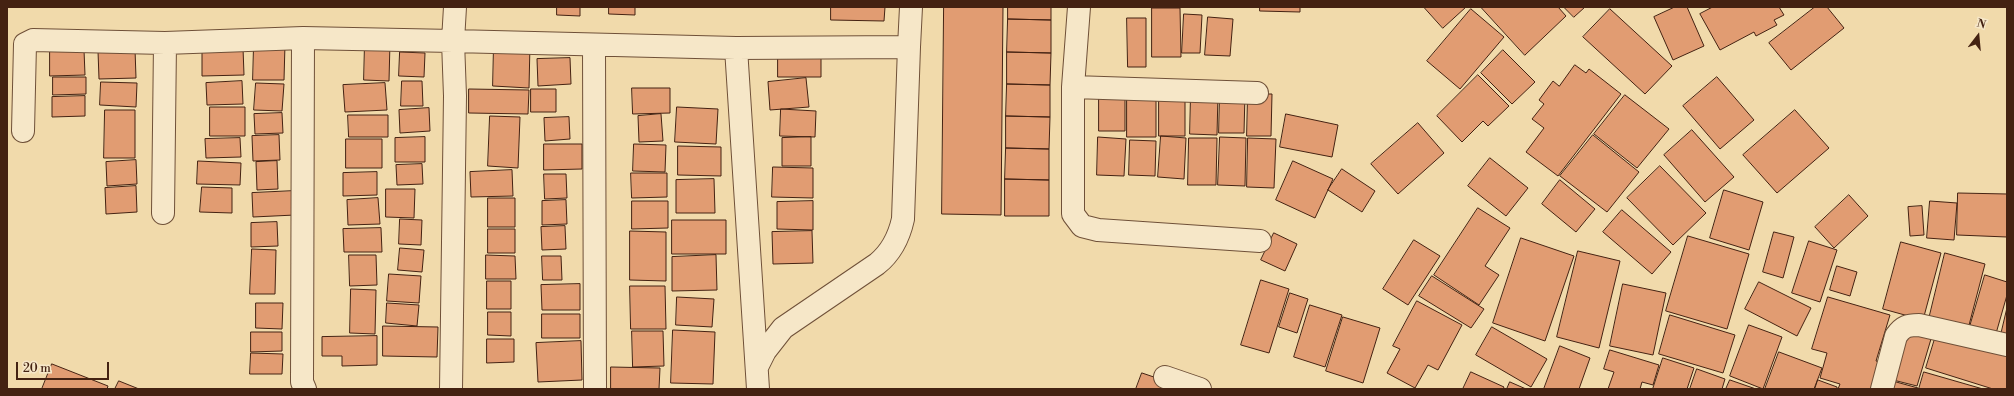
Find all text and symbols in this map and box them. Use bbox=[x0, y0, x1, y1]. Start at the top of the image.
north arrow bbox=[1958, 16, 1998, 56]
text: N bbox=[1975, 17, 1987, 32]
scale bar bbox=[18, 354, 111, 380]
text: 20 m bbox=[23, 361, 51, 376]

